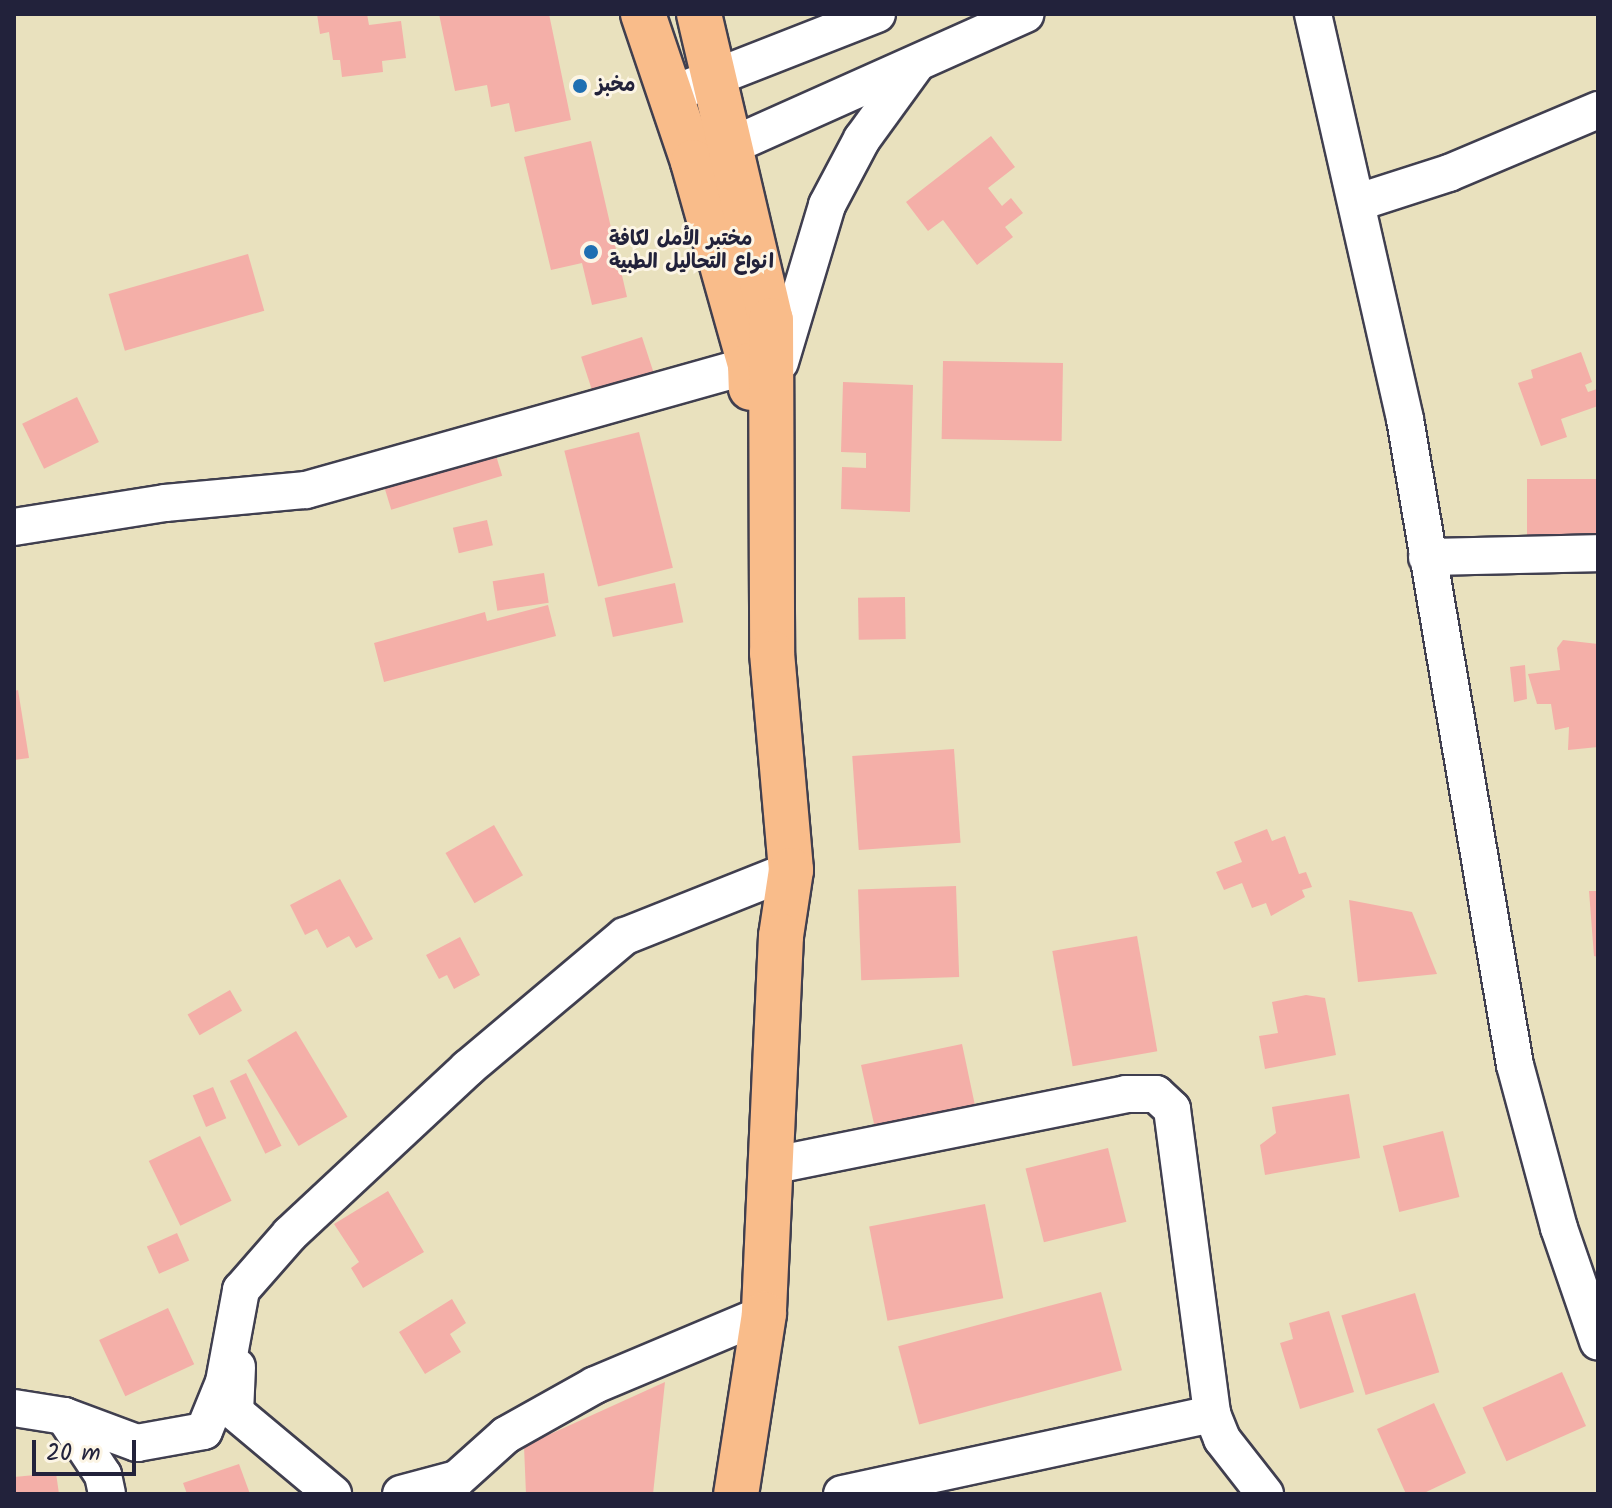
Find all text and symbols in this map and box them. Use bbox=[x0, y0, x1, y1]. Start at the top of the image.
place label: مخبز bbox=[596, 74, 635, 98]
marker: مخبز bbox=[571, 77, 589, 95]
place label: مختبر الأمل لكافة انواع التحاليل الطبية bbox=[609, 228, 774, 275]
marker: مختبر الأمل لكافة انواع التحاليل الطبية bbox=[580, 241, 602, 263]
scale bar bbox=[36, 1424, 140, 1474]
text: 20 m bbox=[46, 1434, 101, 1473]

